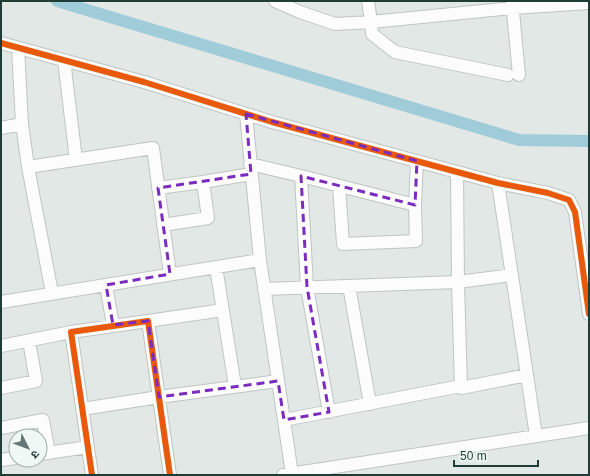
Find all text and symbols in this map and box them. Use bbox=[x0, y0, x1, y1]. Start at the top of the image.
north arrow bbox=[8, 428, 48, 468]
scale bar bbox=[454, 442, 538, 468]
text: उ bbox=[28, 448, 42, 462]
text: 50 m bbox=[460, 449, 487, 463]

